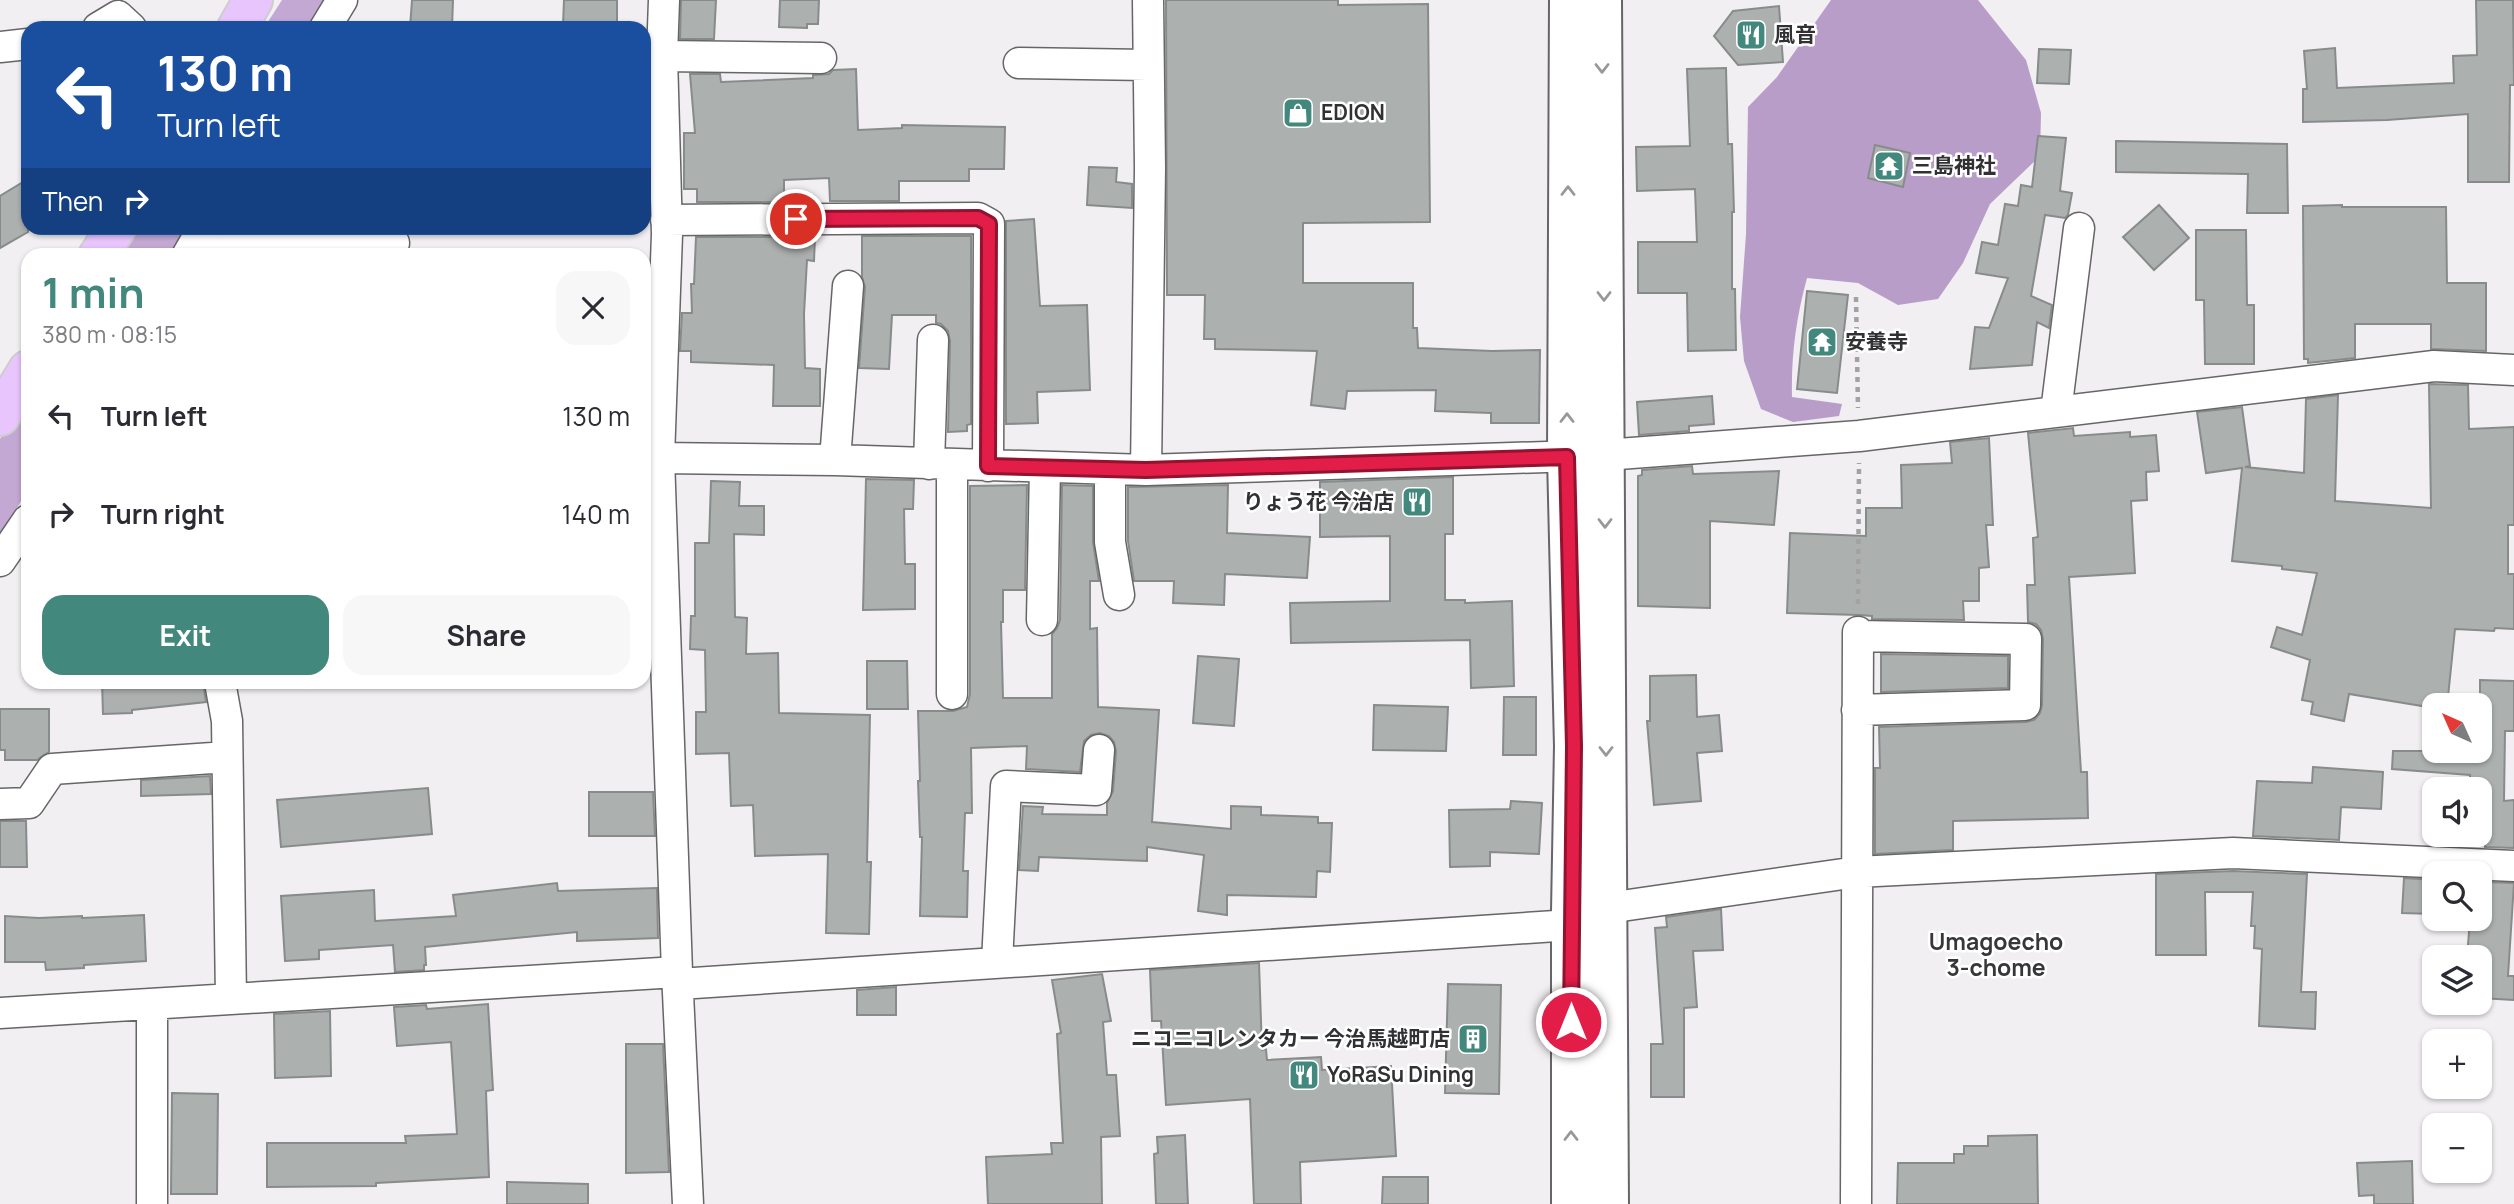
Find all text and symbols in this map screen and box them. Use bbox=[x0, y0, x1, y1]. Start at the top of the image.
restaurant icon: 風音 bbox=[1734, 18, 1768, 52]
place label: 風音 bbox=[1774, 20, 1816, 48]
text: 130 m bbox=[157, 39, 293, 106]
icon: left bbox=[42, 49, 133, 140]
one-way arrow bbox=[1594, 63, 1610, 74]
shop icon: EDION bbox=[1281, 96, 1315, 130]
place label: EDION bbox=[1321, 98, 1385, 126]
text: Turn left bbox=[157, 103, 281, 147]
temple icon: 三島神社 bbox=[1872, 149, 1906, 183]
place label: 三島神社 bbox=[1912, 151, 1996, 179]
icon: right bbox=[117, 182, 155, 220]
text: Then bbox=[42, 183, 103, 219]
one-way arrow bbox=[1560, 185, 1576, 196]
pin bbox=[766, 189, 826, 249]
icon: arrive bbox=[777, 200, 815, 238]
text: 1 min bbox=[42, 263, 145, 321]
button: close bbox=[556, 271, 630, 345]
one-way arrow bbox=[1596, 291, 1612, 301]
text: 380 m · 08:15 bbox=[42, 318, 177, 350]
temple icon: 安養寺 bbox=[1805, 325, 1839, 359]
place label: 安養寺 bbox=[1845, 327, 1908, 355]
icon: left bbox=[42, 397, 80, 435]
text: Turn left bbox=[101, 398, 208, 434]
text: 130 m bbox=[562, 398, 630, 434]
one-way arrow bbox=[1559, 413, 1575, 423]
restaurant icon: りょう花 今治店 bbox=[1400, 485, 1434, 519]
place label: りょう花 今治店 bbox=[1243, 487, 1394, 515]
icon: right bbox=[42, 495, 80, 533]
text: Turn right bbox=[101, 496, 225, 532]
text: 140 m bbox=[561, 496, 630, 532]
one-way arrow bbox=[1597, 518, 1613, 529]
button: Exit bbox=[42, 595, 329, 675]
button: Share bbox=[343, 595, 630, 675]
north arrow bbox=[2422, 693, 2492, 763]
map controls bbox=[2422, 693, 2492, 1183]
one-way arrow bbox=[1598, 746, 1614, 756]
button: sound bbox=[2422, 777, 2492, 847]
button: search bbox=[2422, 861, 2492, 931]
district label: Umagoecho 3-chome bbox=[1929, 925, 2063, 983]
button: layers bbox=[2422, 945, 2492, 1015]
position arrow bbox=[1534, 985, 1608, 1059]
building icon: ニコニコレンタカー 今治馬越町店 bbox=[1456, 1022, 1490, 1056]
place label: ニコニコレンタカー 今治馬越町店 bbox=[1131, 1024, 1450, 1052]
button: + bbox=[2422, 1029, 2492, 1099]
restaurant icon: YoRaSu Dining bbox=[1287, 1058, 1321, 1092]
place label: YoRaSu Dining bbox=[1327, 1060, 1474, 1088]
button: − bbox=[2422, 1113, 2492, 1183]
one-way arrow bbox=[1563, 1130, 1579, 1141]

